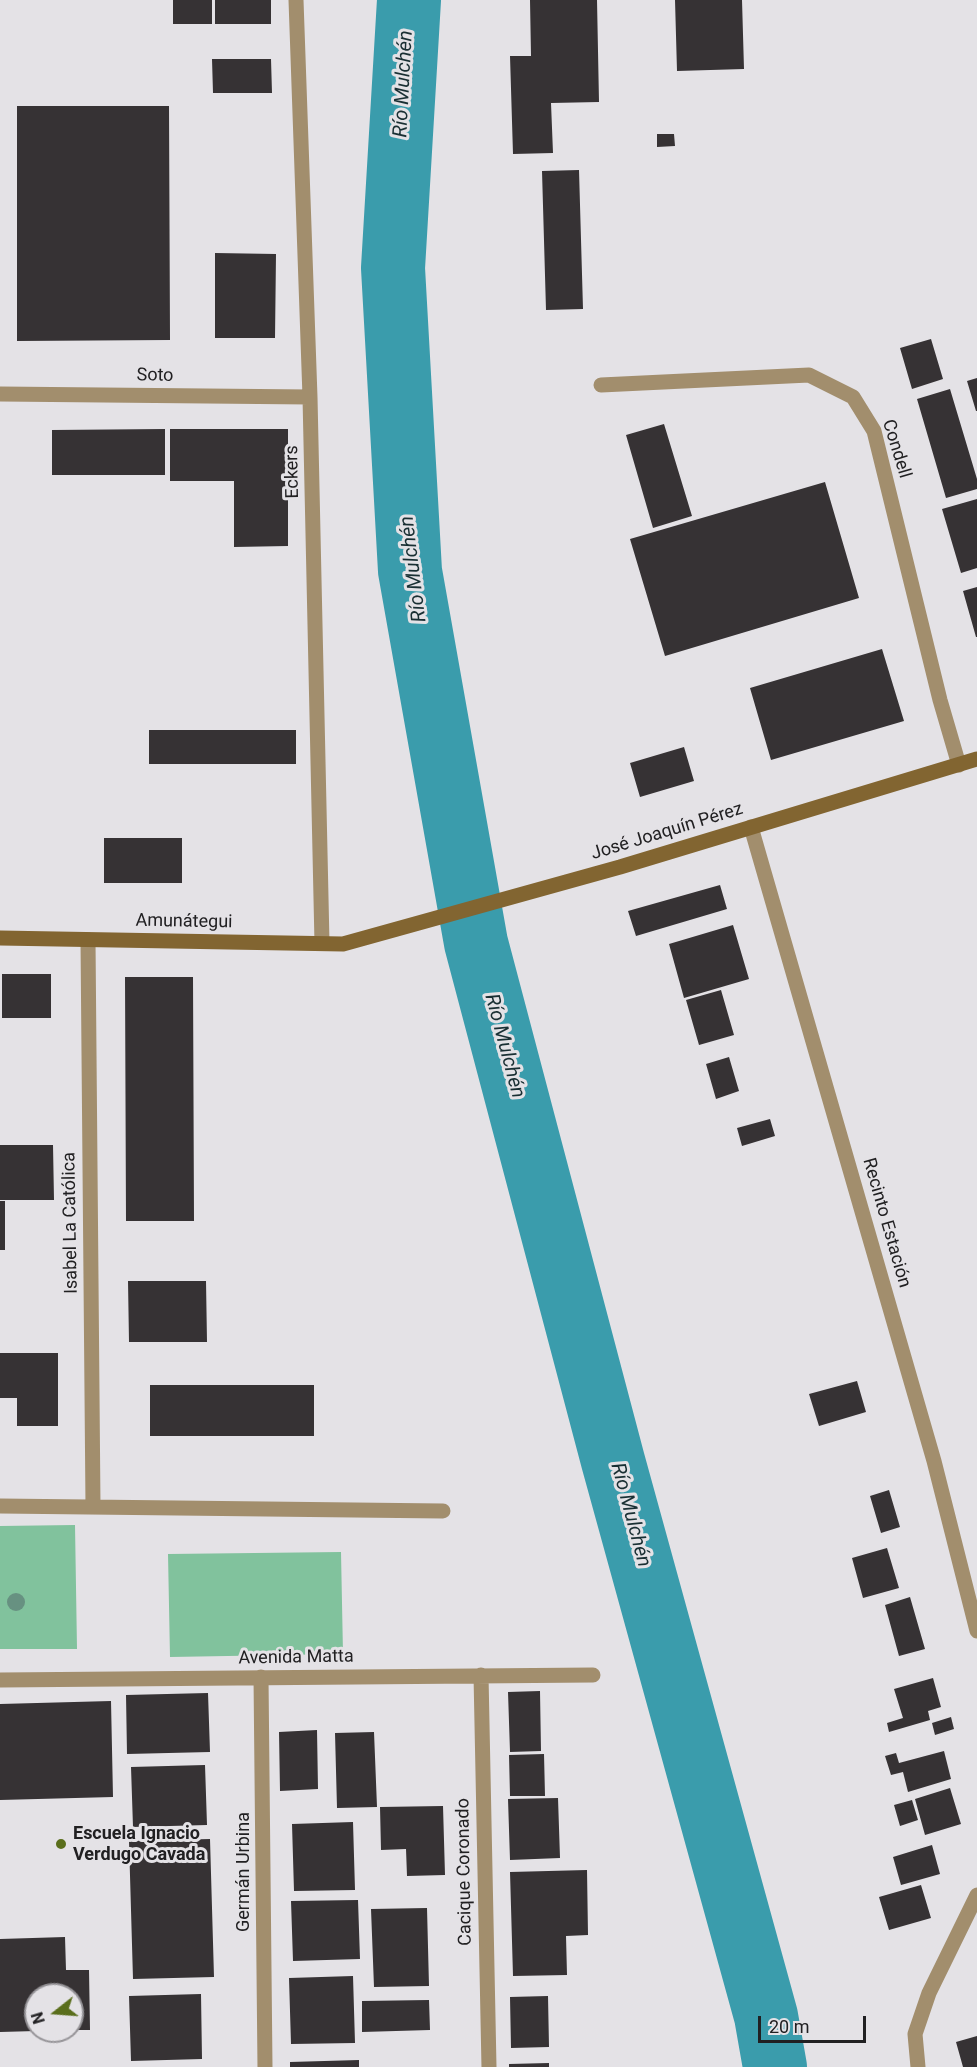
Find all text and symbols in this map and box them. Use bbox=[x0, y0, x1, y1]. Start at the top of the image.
water label: Río Mulchén bbox=[389, 30, 419, 138]
street label: Soto bbox=[136, 365, 174, 387]
street label: Condell bbox=[877, 417, 915, 481]
street label: Eckers bbox=[282, 445, 304, 499]
water label: Río Mulchén bbox=[396, 514, 432, 624]
street label: José Joaquín Pérez bbox=[588, 799, 746, 865]
street label: Amunátegui bbox=[135, 910, 233, 934]
water label: Río Mulchén bbox=[479, 991, 529, 1101]
street label: Isabel La Católica bbox=[59, 1152, 83, 1294]
street label: Recinto Estación bbox=[857, 1156, 915, 1290]
water label: Río Mulchén bbox=[605, 1460, 655, 1570]
street label: Avenida Matta bbox=[238, 1646, 354, 1670]
street label: Cacique Coronado bbox=[453, 1798, 477, 1946]
street label: Germán Urbina bbox=[233, 1812, 255, 1932]
place label: Escuela Ignacio Verdugo Cavada bbox=[73, 1823, 205, 1866]
marker: Escuela Ignacio Verdugo Cavada bbox=[54, 1837, 68, 1851]
north arrow bbox=[24, 1983, 84, 2043]
scale bar bbox=[761, 2004, 869, 2042]
text: N bbox=[27, 2010, 49, 2026]
text: 20 m bbox=[769, 2016, 809, 2037]

